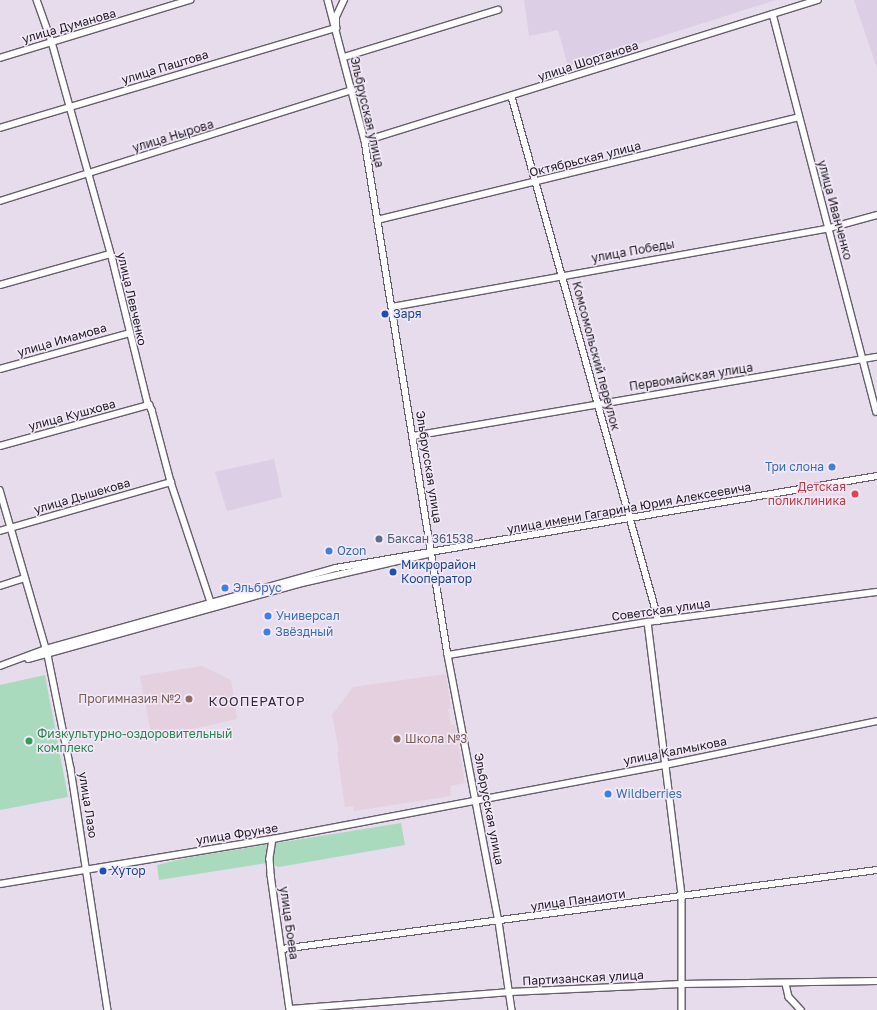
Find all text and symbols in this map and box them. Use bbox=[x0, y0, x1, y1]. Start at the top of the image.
street label: улица Думанова bbox=[20, 6, 118, 46]
street label: улица Шортанова bbox=[536, 38, 640, 84]
street label: улица Паштова bbox=[120, 47, 210, 87]
street label: Эльбрусская улица bbox=[347, 55, 387, 169]
street label: улица Нырова bbox=[131, 117, 215, 155]
street label: Октябрьская улица bbox=[528, 138, 642, 180]
street label: улица Иванченко bbox=[815, 158, 855, 262]
street label: улица Победы bbox=[590, 237, 676, 265]
street label: улица Левченко bbox=[114, 251, 150, 347]
street label: Комсомольский переулок bbox=[569, 280, 623, 432]
place label: Заря bbox=[393, 307, 422, 321]
marker: Заря bbox=[380, 309, 390, 319]
street label: улица Имамова bbox=[16, 320, 108, 360]
street label: Первомайская улица bbox=[628, 360, 754, 394]
street label: улица Кушхова bbox=[27, 396, 117, 434]
street label: Эльбрусская улица bbox=[413, 410, 445, 524]
place label: Три слона bbox=[765, 460, 824, 474]
marker: Три слона bbox=[827, 462, 837, 472]
street label: улица Дышекова bbox=[32, 475, 132, 517]
street label: улица имени Гагарина Юрия Алексеевича bbox=[506, 479, 752, 537]
place label: Детская поликлиника bbox=[768, 480, 846, 508]
marker: Детская поликлиника bbox=[849, 488, 861, 500]
place label: Баксан 361538 bbox=[387, 532, 473, 546]
marker: Баксан 361538 bbox=[374, 534, 384, 544]
place label: Ozon bbox=[337, 544, 366, 558]
marker: Ozon bbox=[324, 546, 334, 556]
place label: Микрорайон Кооператор bbox=[401, 558, 476, 586]
marker: Микрорайон Кооператор bbox=[388, 567, 398, 577]
place label: Эльбрус bbox=[233, 581, 281, 595]
marker: Эльбрус bbox=[220, 583, 230, 593]
street label: Советская улица bbox=[611, 596, 711, 624]
place label: Универсал bbox=[276, 609, 340, 623]
marker: Универсал bbox=[263, 611, 273, 621]
place label: Звёздный bbox=[275, 625, 333, 639]
marker: Звёздный bbox=[262, 627, 272, 637]
place label: Прогимназия №2 bbox=[78, 692, 181, 706]
district label: КООПЕРАТОР bbox=[209, 693, 305, 709]
marker: Прогимназия №2 bbox=[184, 694, 194, 704]
place label: Физкультурно-оздоровительный комплекс bbox=[37, 727, 232, 755]
place label: Школа №3 bbox=[405, 732, 467, 746]
marker: Школа №3 bbox=[392, 734, 402, 744]
street label: улица Калмыкова bbox=[622, 734, 728, 768]
marker: Физкультурно-оздоровительный комплекс bbox=[24, 736, 34, 746]
street label: Эльбрусская улица bbox=[471, 752, 507, 866]
street label: улица Лазо bbox=[76, 771, 100, 839]
place label: Wildberries bbox=[616, 787, 682, 801]
marker: Wildberries bbox=[603, 789, 613, 799]
street label: улица Фрунзе bbox=[195, 820, 279, 848]
place label: Хутор bbox=[111, 864, 146, 878]
marker: Хутор bbox=[98, 866, 108, 876]
street label: улица Боева bbox=[277, 885, 301, 961]
street label: улица Панаиоти bbox=[530, 886, 626, 914]
street label: Партизанская улица bbox=[522, 968, 644, 988]

